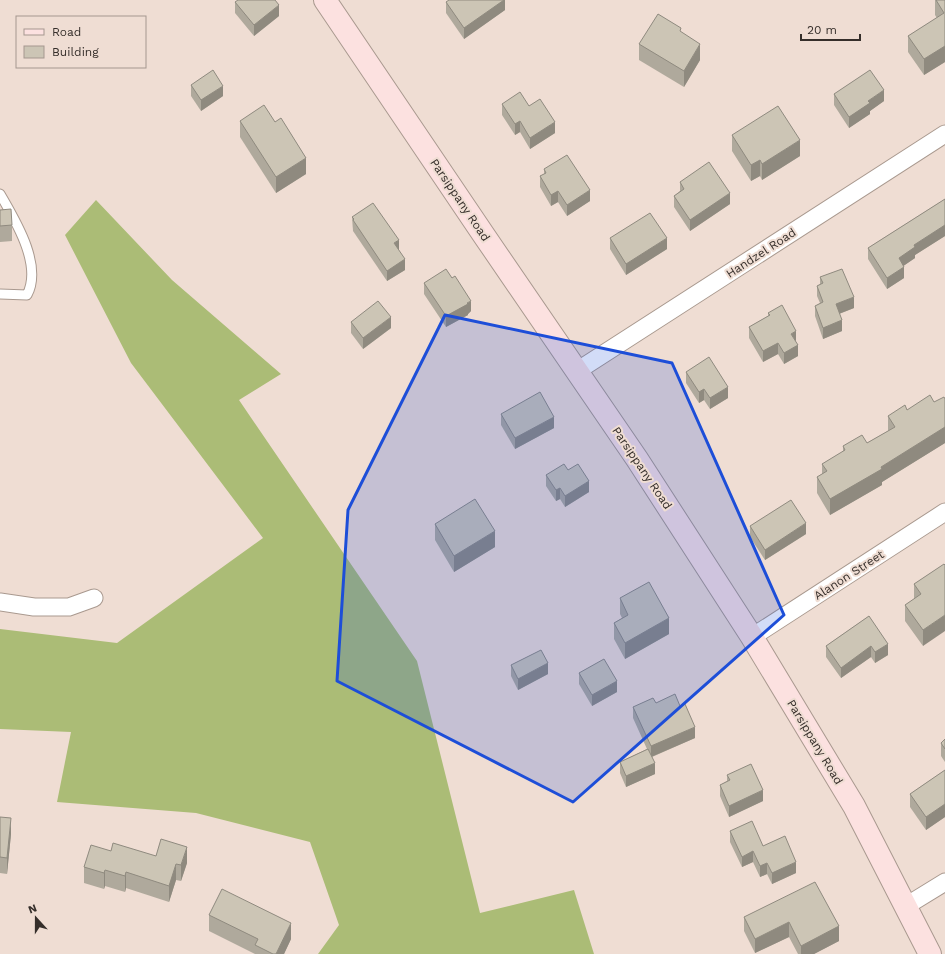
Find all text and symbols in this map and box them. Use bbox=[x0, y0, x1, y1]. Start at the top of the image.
legend bbox=[16, 16, 146, 68]
scale bar bbox=[801, 16, 860, 42]
text: 20 m bbox=[807, 23, 837, 37]
text: Road bbox=[52, 25, 81, 39]
text: Building bbox=[52, 45, 99, 59]
street label: Parsippany Road bbox=[427, 156, 493, 244]
street label: Handzel Road bbox=[723, 225, 799, 281]
street label: Parsippany Road bbox=[609, 424, 675, 512]
street label: Alanon Street bbox=[811, 547, 887, 603]
street label: Parsippany Road bbox=[784, 697, 846, 787]
north arrow bbox=[16, 898, 56, 938]
text: N bbox=[26, 902, 39, 917]

